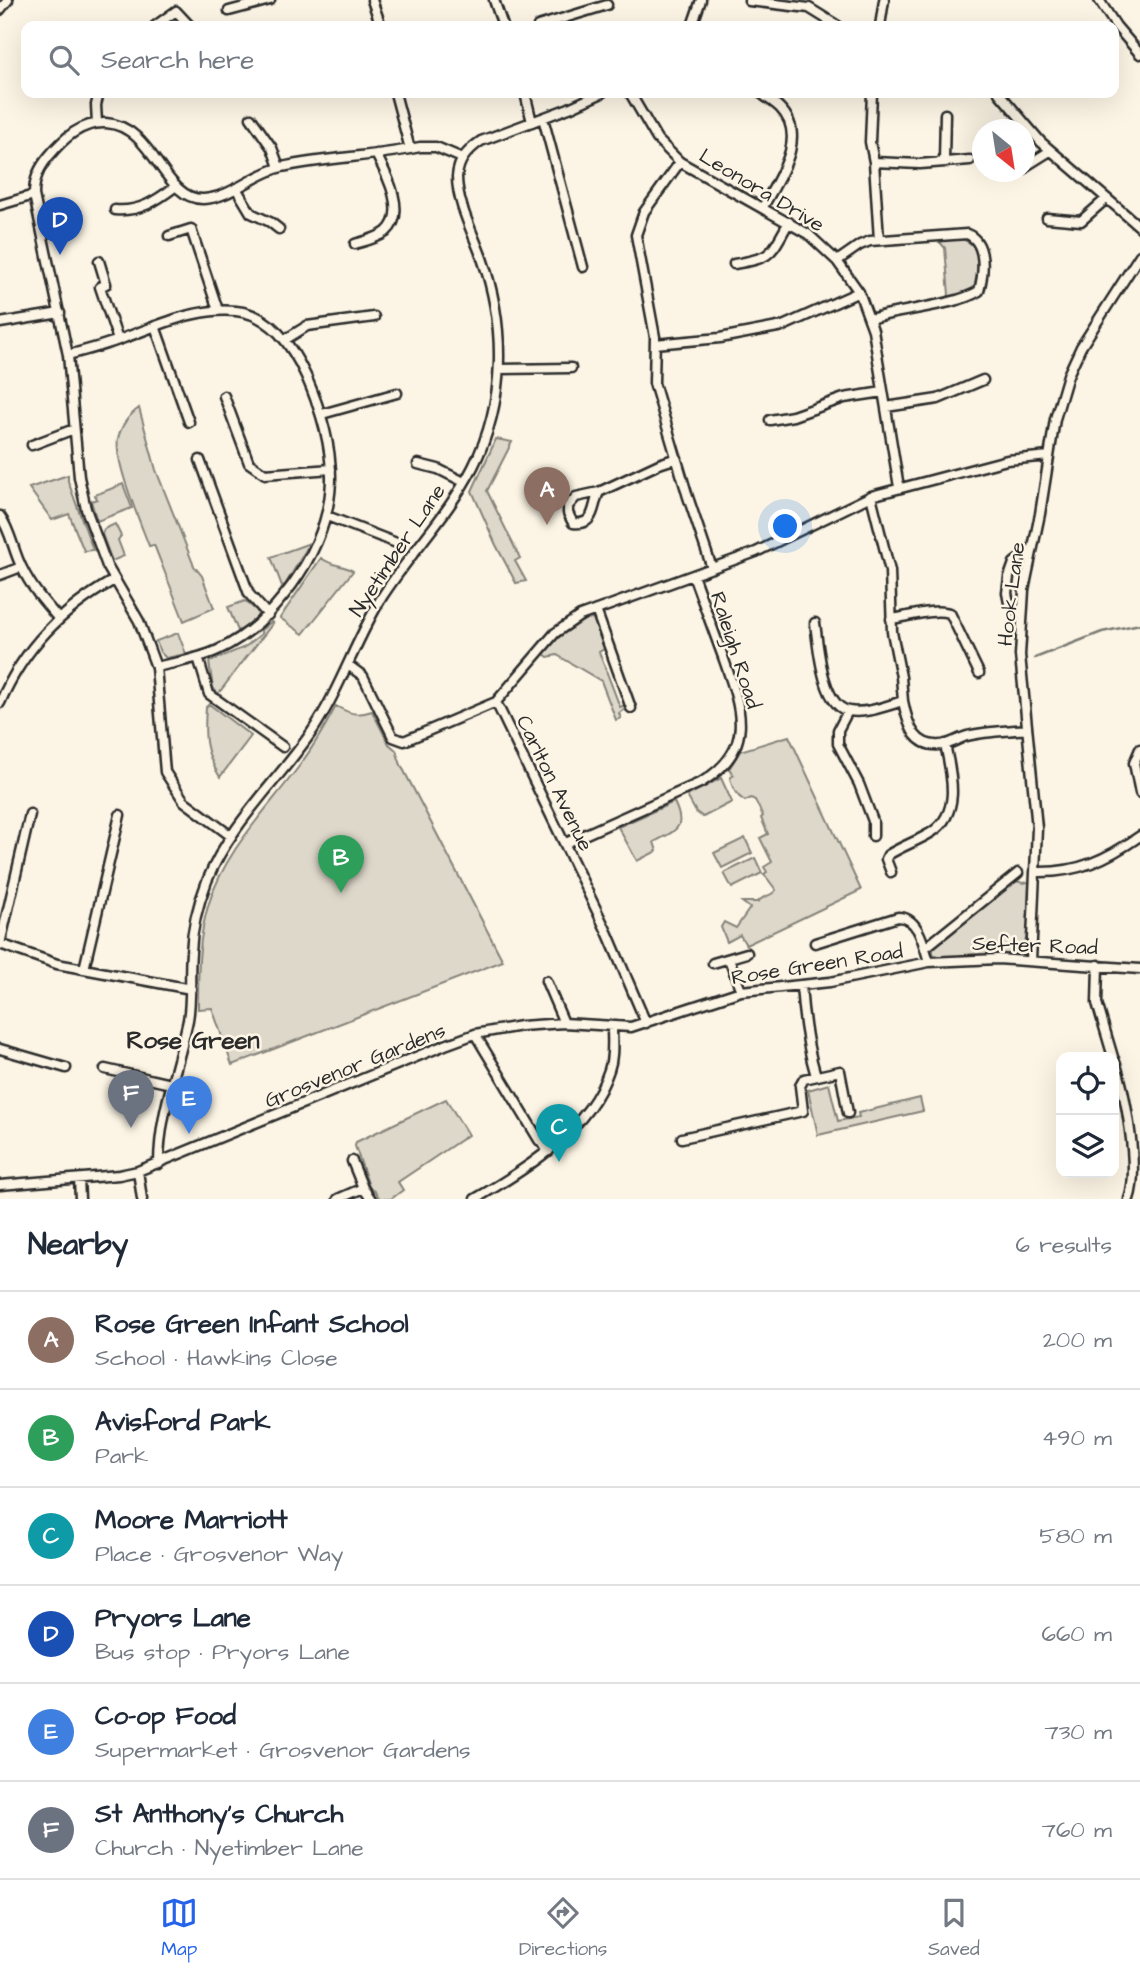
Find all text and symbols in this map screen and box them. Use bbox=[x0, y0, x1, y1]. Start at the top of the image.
search box bbox=[21, 21, 1119, 98]
icon: search bbox=[45, 41, 83, 79]
text: Search here bbox=[101, 42, 254, 78]
north arrow bbox=[972, 119, 1035, 182]
street label: Leonora Drive bbox=[694, 142, 830, 239]
pin: D bbox=[37, 197, 83, 255]
pin: A bbox=[524, 467, 570, 525]
street label: Nyetimber Lane bbox=[342, 478, 454, 623]
your location bbox=[768, 509, 802, 543]
street label: Hook Lane bbox=[991, 540, 1032, 648]
street label: Raleigh Road bbox=[701, 588, 768, 713]
street label: Carlton Avenue bbox=[509, 710, 600, 856]
pin: B bbox=[318, 835, 364, 893]
street label: Sefter Road bbox=[972, 929, 1098, 962]
street label: Rose Green Road bbox=[729, 937, 905, 992]
street label: Grosvenor Gardens bbox=[260, 1016, 450, 1115]
district label: Rose Green bbox=[126, 1024, 260, 1058]
map controls bbox=[1056, 1052, 1119, 1178]
button: locate bbox=[1056, 1052, 1119, 1115]
pin: F bbox=[108, 1070, 154, 1128]
pin: E bbox=[166, 1076, 212, 1134]
pin: C bbox=[536, 1104, 582, 1162]
button: layers bbox=[1056, 1115, 1119, 1178]
text: Nearby bbox=[28, 1224, 128, 1266]
text: 6 results bbox=[1016, 1229, 1112, 1261]
text: Rose Green Infant School bbox=[95, 1306, 408, 1342]
text: A bbox=[44, 1324, 58, 1356]
text: 200 m bbox=[1043, 1324, 1112, 1356]
text: School · Hawkins Close bbox=[95, 1342, 338, 1374]
text: Avisford Park bbox=[95, 1404, 270, 1440]
text: B bbox=[43, 1422, 59, 1454]
text: 490 m bbox=[1042, 1422, 1112, 1454]
text: Park bbox=[95, 1440, 148, 1472]
text: Moore Marriott bbox=[95, 1502, 288, 1538]
text: C bbox=[43, 1520, 59, 1552]
text: 580 m bbox=[1039, 1520, 1112, 1552]
text: Place · Grosvenor Way bbox=[95, 1538, 343, 1570]
text: Pryors Lane bbox=[95, 1600, 251, 1636]
text: D bbox=[44, 1618, 58, 1650]
text: 660 m bbox=[1042, 1618, 1112, 1650]
text: Bus stop · Pryors Lane bbox=[95, 1636, 350, 1668]
text: Co-op Food bbox=[95, 1698, 236, 1734]
text: E bbox=[44, 1716, 58, 1748]
text: 730 m bbox=[1045, 1716, 1112, 1748]
text: Supermarket · Grosvenor Gardens bbox=[95, 1734, 471, 1766]
text: St Anthony’s Church bbox=[95, 1796, 343, 1832]
text: F bbox=[43, 1814, 59, 1846]
text: 760 m bbox=[1042, 1814, 1112, 1846]
text: Church · Nyetimber Lane bbox=[95, 1832, 364, 1864]
tab: Map bbox=[160, 1894, 198, 1963]
tab: Directions bbox=[519, 1894, 607, 1963]
tab: Saved bbox=[928, 1894, 980, 1963]

